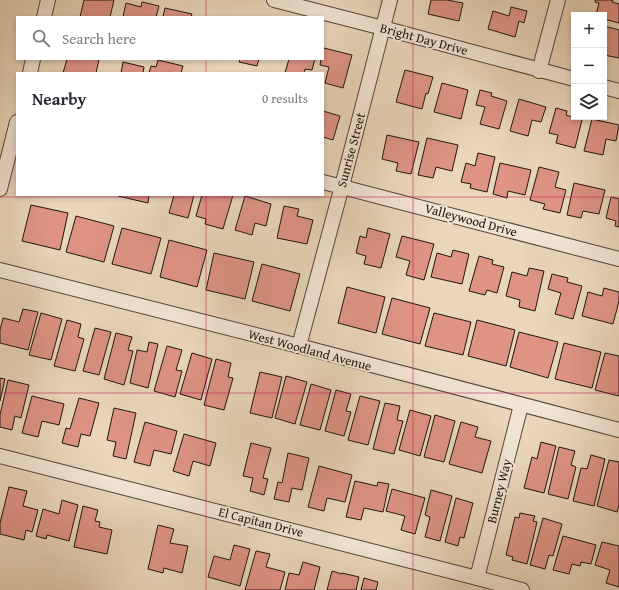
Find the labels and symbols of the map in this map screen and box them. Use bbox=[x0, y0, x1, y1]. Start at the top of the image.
street label: Bright Day Drive bbox=[378, 18, 470, 60]
street label: Sunrise Street bbox=[332, 110, 370, 190]
street label: Valleywood Drive bbox=[423, 199, 519, 241]
street label: West Woodland Avenue bbox=[246, 324, 374, 376]
street label: Burney Way bbox=[482, 456, 516, 525]
street label: El Capitan Drive bbox=[216, 502, 306, 542]

